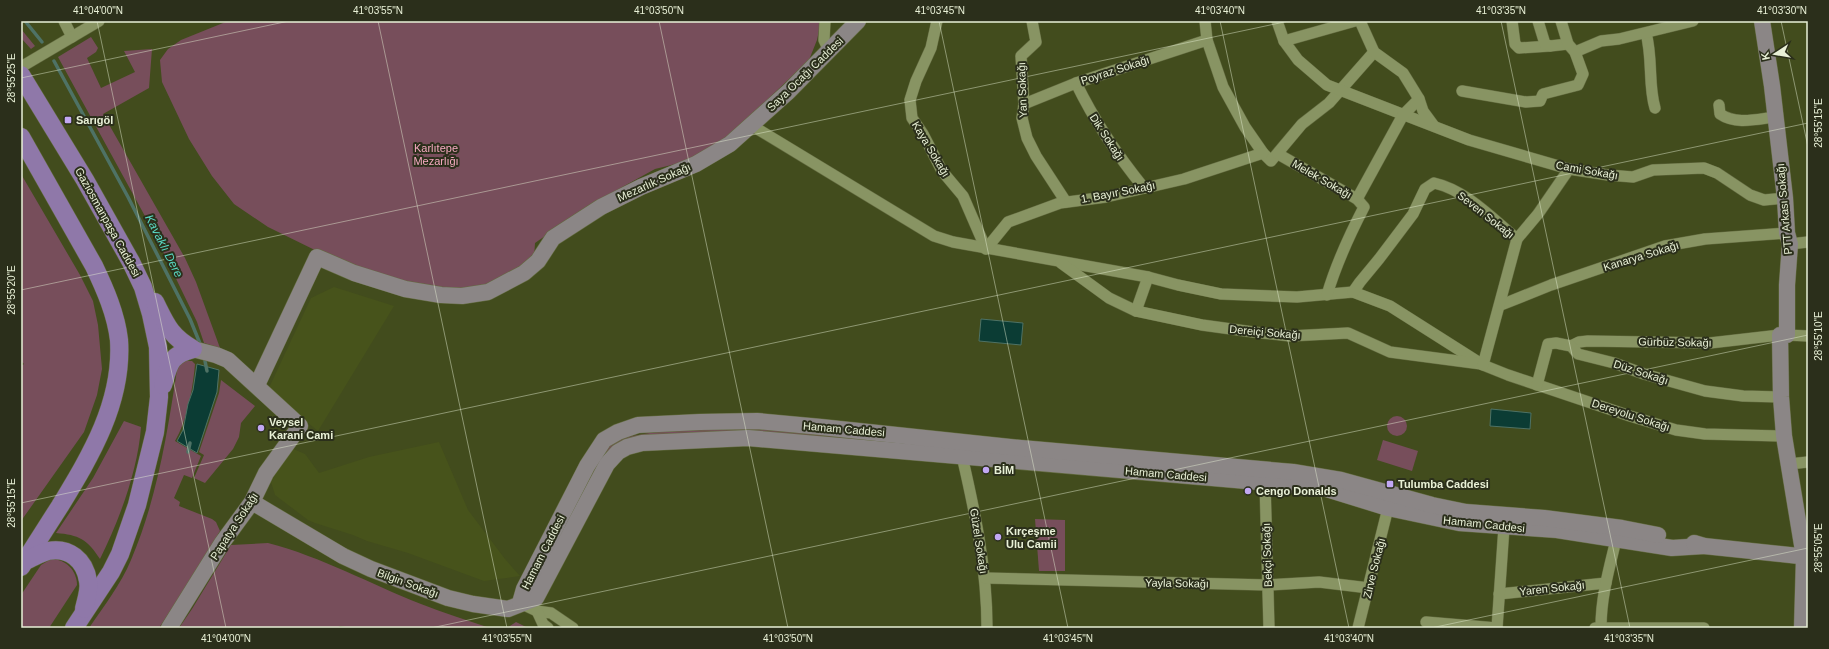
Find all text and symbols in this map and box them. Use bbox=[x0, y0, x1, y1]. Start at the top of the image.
text: 41°04'00"N bbox=[73, 5, 123, 16]
text: 41°03'55"N bbox=[353, 5, 403, 16]
text: 41°03'50"N bbox=[634, 5, 684, 16]
text: 41°03'45"N bbox=[915, 5, 965, 16]
text: 41°03'40"N bbox=[1195, 5, 1245, 16]
text: 41°03'35"N bbox=[1476, 5, 1526, 16]
text: 41°03'30"N bbox=[1757, 5, 1807, 16]
north arrow bbox=[1755, 34, 1795, 74]
street label: Saya Ocağı Caddesi bbox=[765, 35, 845, 113]
text: K bbox=[1759, 51, 1772, 61]
text: 28°55'25"E bbox=[6, 53, 17, 103]
street label: Poyraz Sokağı bbox=[1079, 53, 1151, 87]
street label: Yan Sokağı bbox=[1015, 62, 1029, 118]
text: 28°55'15"E bbox=[1813, 98, 1824, 148]
street label: Dik Sokağı bbox=[1087, 111, 1127, 163]
place label: Sarıgöl bbox=[76, 114, 113, 126]
marker: Sarıgöl bbox=[63, 115, 73, 125]
street label: Kaya Sokağı bbox=[910, 119, 952, 179]
park label: Karlıtepe Mezarlığı bbox=[413, 142, 459, 167]
street label: Melek Sokağı bbox=[1290, 157, 1354, 201]
street label: Cami Sokağı bbox=[1555, 159, 1619, 181]
street label: Mezarlık Sokağı bbox=[616, 160, 692, 204]
street label: PTT Arkası Sokağı bbox=[1774, 163, 1794, 255]
street label: Gaziosmanpaşa Caddesi bbox=[73, 165, 143, 279]
street label: 1. Bayır Sokağı bbox=[1080, 179, 1156, 205]
street label: Seven Sokağı bbox=[1455, 189, 1517, 241]
water label: Kavaklı Dere bbox=[142, 212, 186, 280]
street label: Kanarya Sokağı bbox=[1602, 239, 1680, 273]
text: 28°55'20"E bbox=[6, 265, 17, 315]
text: 28°55'10"E bbox=[1813, 311, 1824, 361]
street label: Dereiçi Sokağı bbox=[1229, 323, 1301, 341]
street label: Gürbüz Sokağı bbox=[1638, 335, 1712, 349]
street label: Düz Sokağı bbox=[1612, 358, 1670, 386]
street label: Dereyolu Sokağı bbox=[1590, 397, 1672, 433]
place label: Veysel Karani Cami bbox=[269, 416, 333, 441]
street label: Hamam Caddesi bbox=[803, 419, 885, 439]
marker: Veysel Karani Cami bbox=[256, 423, 266, 433]
place label: BİM bbox=[994, 464, 1014, 476]
street label: Hamam Caddesi bbox=[1125, 464, 1207, 484]
marker: BİM bbox=[981, 465, 991, 475]
text: 28°55'15"E bbox=[6, 478, 17, 528]
place label: Tulumba Caddesi bbox=[1398, 478, 1489, 490]
marker: Tulumba Caddesi bbox=[1385, 479, 1395, 489]
place label: Cengo Donalds bbox=[1256, 485, 1337, 497]
marker: Cengo Donalds bbox=[1243, 486, 1253, 496]
street label: Papatya Sokağı bbox=[208, 490, 260, 562]
street label: Güzel Sokağı bbox=[968, 507, 990, 575]
street label: Hamam Caddesi bbox=[519, 513, 567, 591]
street label: Hamam Caddesi bbox=[1443, 514, 1525, 534]
street label: Bekçi Sokağı bbox=[1260, 523, 1274, 587]
text: 28°55'05"E bbox=[1813, 523, 1824, 573]
place label: Kırçeşme Ulu Camii bbox=[1006, 525, 1057, 550]
marker: Kırçeşme Ulu Camii bbox=[993, 532, 1003, 542]
street label: Zirve Sokağı bbox=[1361, 537, 1387, 599]
street label: Bilgin Sokağı bbox=[376, 566, 440, 600]
street label: Yayla Sokağı bbox=[1145, 576, 1209, 590]
street label: Yaren Sokağı bbox=[1519, 579, 1585, 597]
text: 41°04'00"N bbox=[201, 633, 251, 644]
text: 41°03'55"N bbox=[482, 633, 532, 644]
text: 41°03'50"N bbox=[763, 633, 813, 644]
text: 41°03'45"N bbox=[1043, 633, 1093, 644]
text: 41°03'40"N bbox=[1324, 633, 1374, 644]
text: 41°03'35"N bbox=[1604, 633, 1654, 644]

